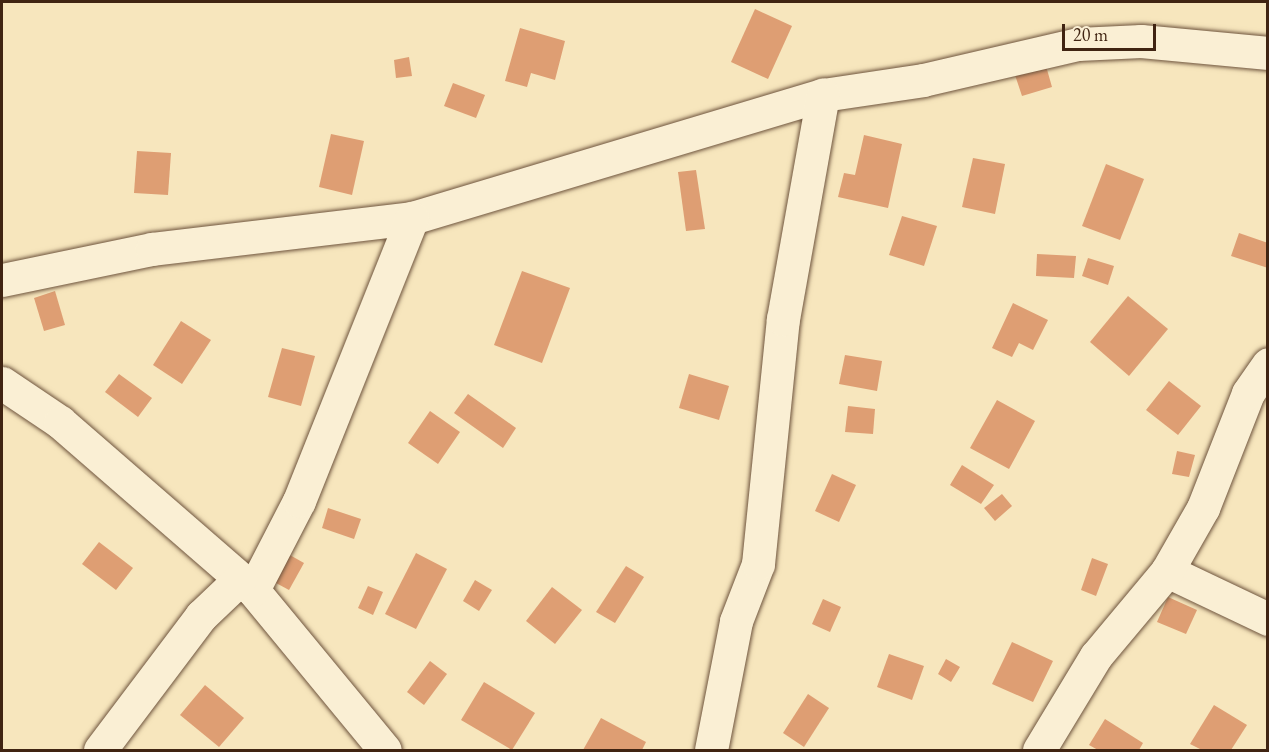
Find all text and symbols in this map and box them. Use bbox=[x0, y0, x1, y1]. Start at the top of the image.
scale bar bbox=[1065, 12, 1160, 50]
text: 20 m bbox=[1073, 23, 1108, 46]

